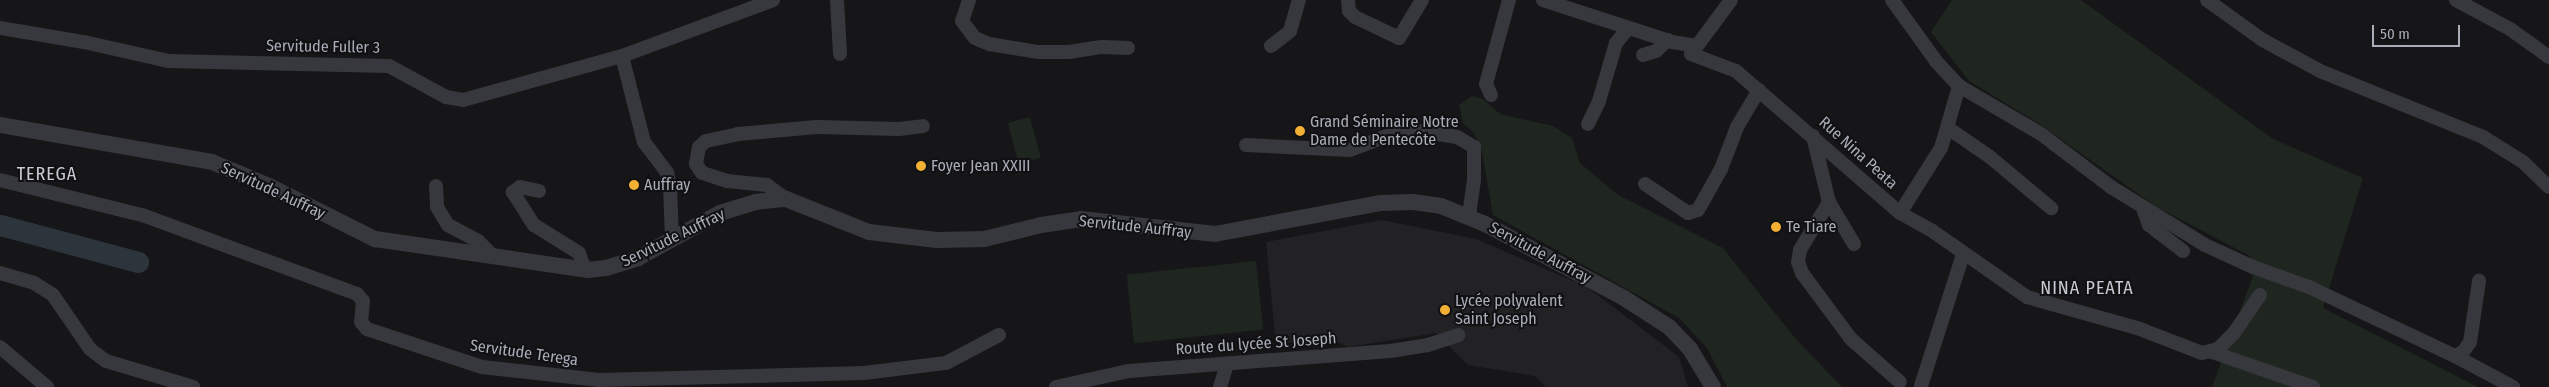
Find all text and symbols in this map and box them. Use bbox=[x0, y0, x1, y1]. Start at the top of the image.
scale bar bbox=[2374, 15, 2462, 47]
text: 50 m bbox=[2380, 25, 2410, 43]
street label: Servitude Fuller 3 bbox=[266, 36, 380, 58]
place label: Grand Séminaire Notre Dame de Pentecôte bbox=[1310, 112, 1459, 150]
street label: Rue Nina Peata bbox=[1815, 113, 1901, 193]
marker: Grand Séminaire Notre Dame de Pentecôte bbox=[1294, 125, 1306, 137]
place label: Foyer Jean XXIII bbox=[931, 156, 1030, 176]
street label: Servitude Auffray bbox=[218, 158, 328, 224]
marker: Foyer Jean XXIII bbox=[915, 160, 927, 172]
district label: TEREGA bbox=[16, 163, 78, 185]
place label: Auffray bbox=[644, 175, 690, 195]
marker: Auffray bbox=[628, 179, 640, 191]
street label: Servitude Auffray bbox=[618, 205, 728, 271]
street label: Servitude Auffray bbox=[1078, 212, 1192, 242]
place label: Te Tiare bbox=[1786, 217, 1837, 237]
street label: Servitude Auffray bbox=[1486, 218, 1594, 288]
marker: Te Tiare bbox=[1770, 221, 1782, 233]
district label: NINA PEATA bbox=[2039, 277, 2135, 299]
place label: Lycée polyvalent Saint Joseph bbox=[1455, 291, 1563, 329]
marker: Lycée polyvalent Saint Joseph bbox=[1439, 304, 1451, 316]
street label: Route du lycée St Joseph bbox=[1175, 329, 1337, 359]
street label: Servitude Terega bbox=[469, 336, 579, 370]

